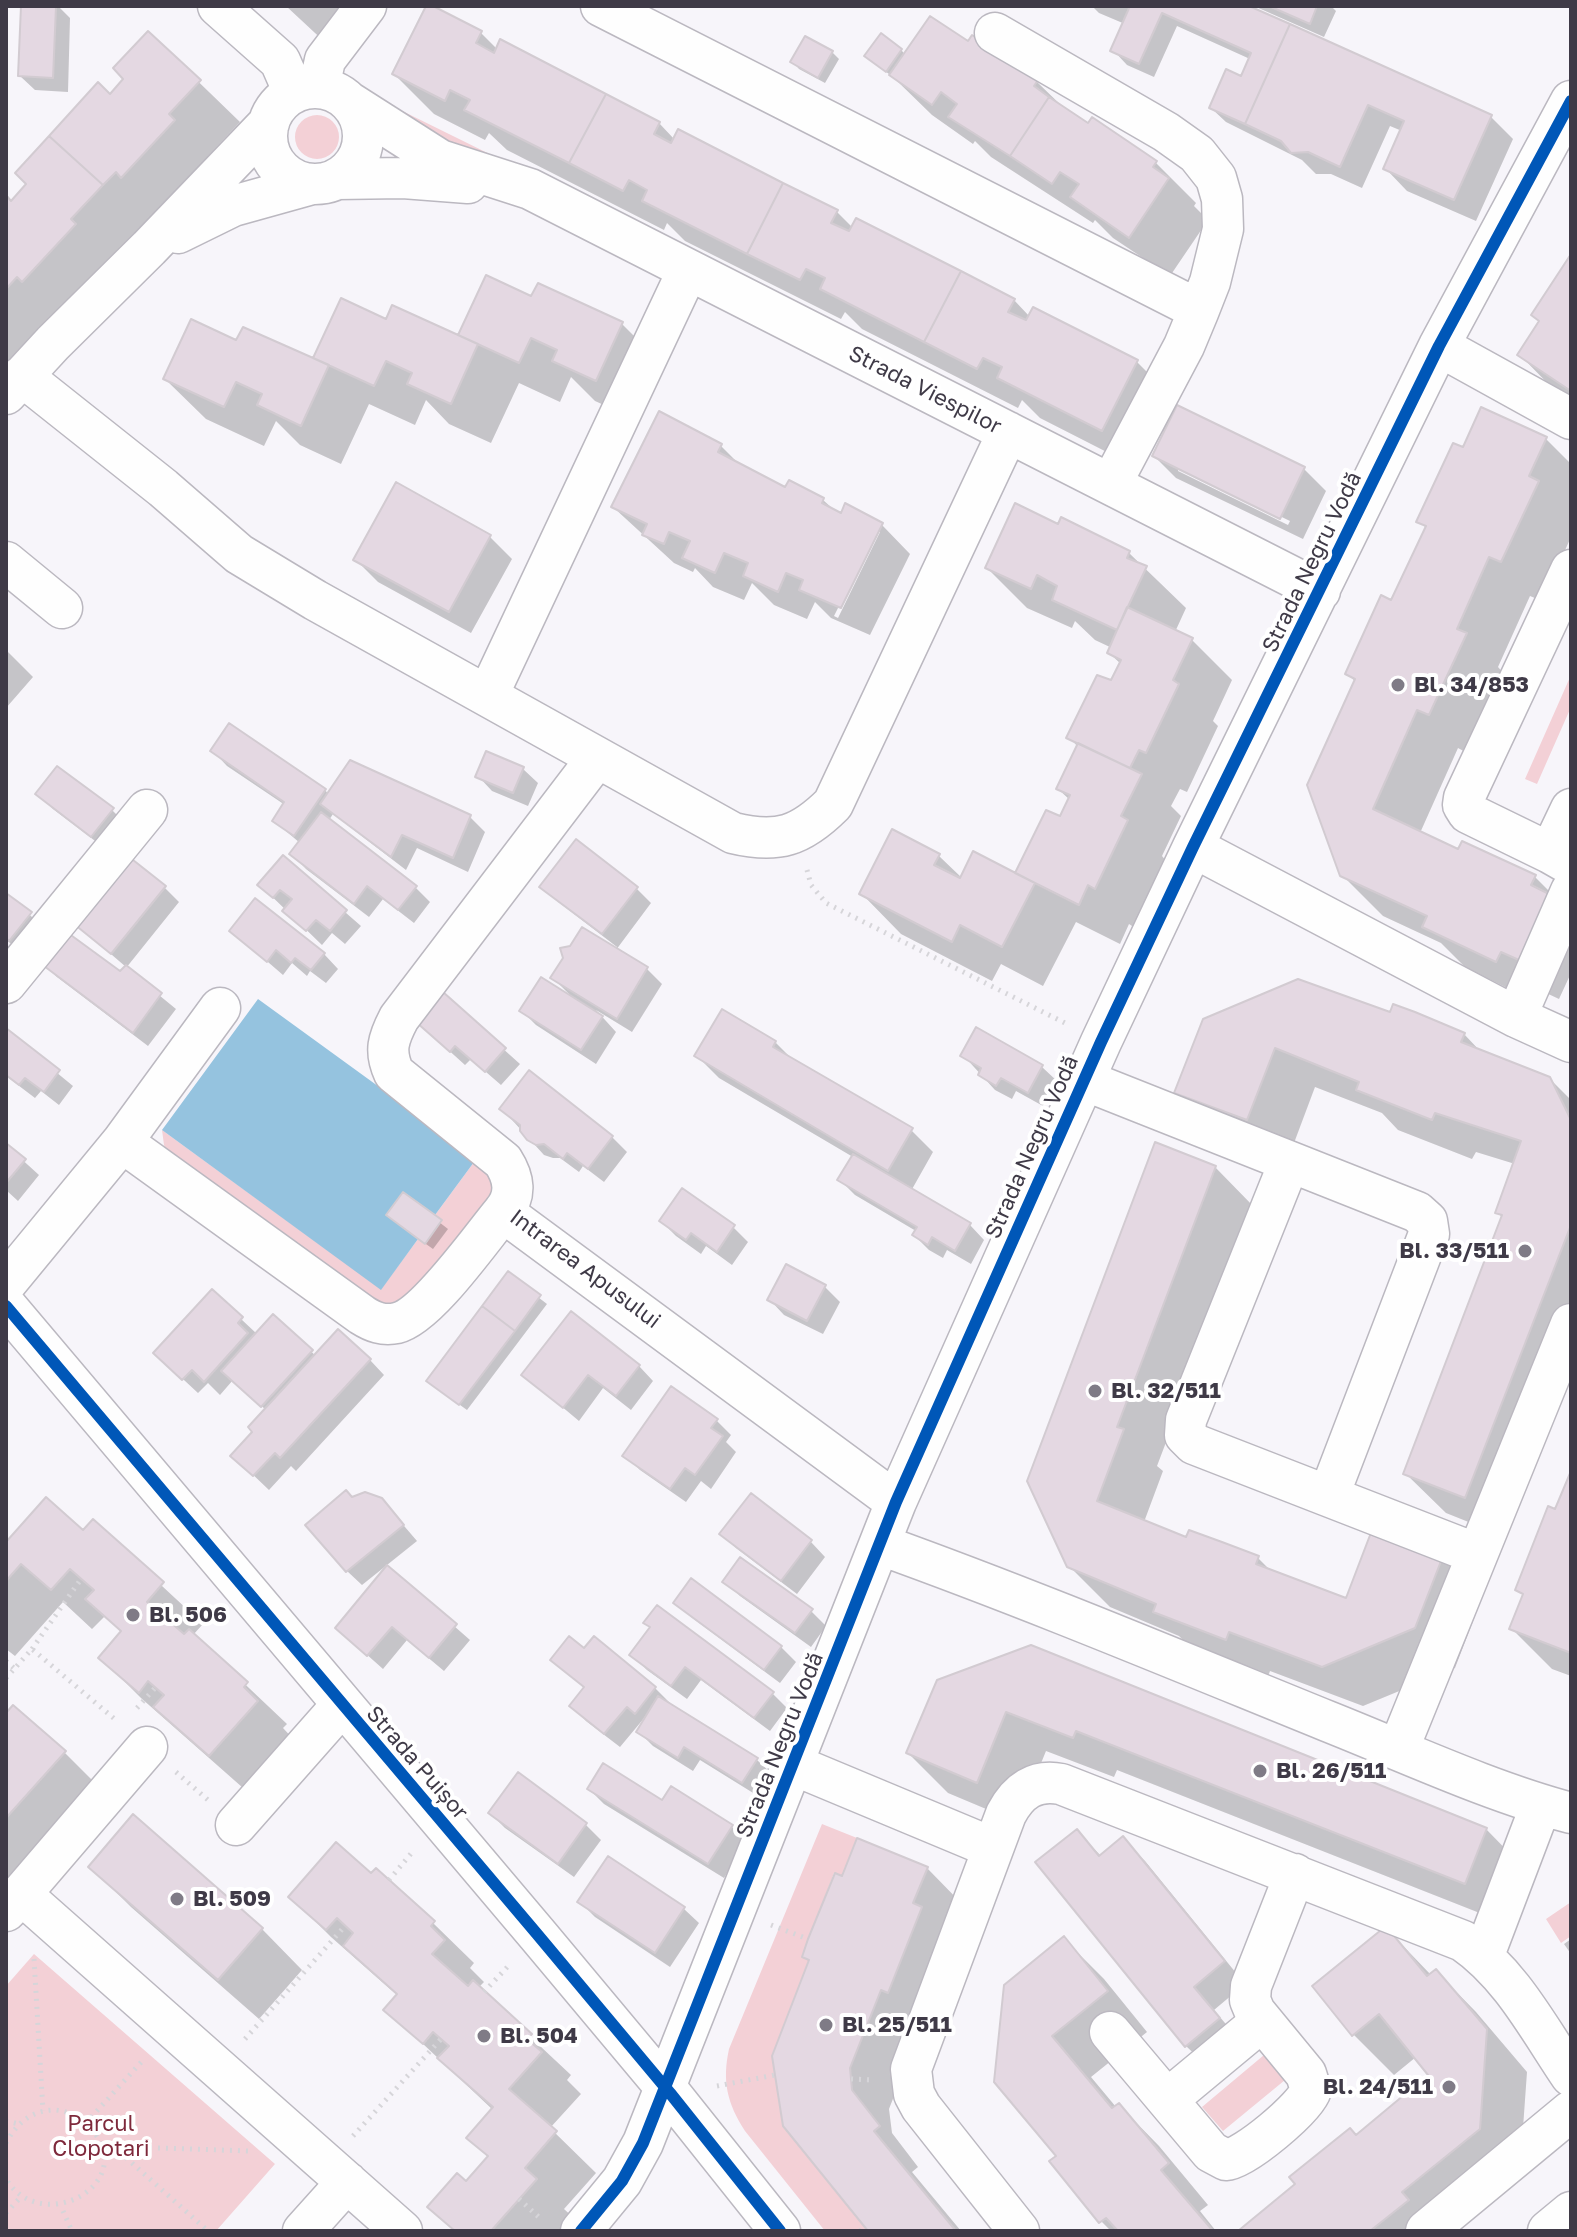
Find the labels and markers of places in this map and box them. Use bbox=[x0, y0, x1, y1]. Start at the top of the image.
place label: Bl. 34/853 bbox=[1414, 672, 1529, 698]
marker: Bl. 34/853 bbox=[1389, 676, 1407, 694]
place label: Bl. 33/511 bbox=[1399, 1238, 1509, 1264]
marker: Bl. 33/511 bbox=[1516, 1242, 1534, 1260]
place label: Bl. 32/511 bbox=[1111, 1378, 1221, 1404]
marker: Bl. 32/511 bbox=[1086, 1382, 1104, 1400]
place label: Bl. 506 bbox=[149, 1602, 227, 1628]
marker: Bl. 506 bbox=[124, 1606, 142, 1624]
place label: Bl. 26/511 bbox=[1276, 1758, 1386, 1784]
marker: Bl. 26/511 bbox=[1251, 1762, 1269, 1780]
place label: Bl. 509 bbox=[193, 1886, 271, 1912]
marker: Bl. 509 bbox=[168, 1890, 186, 1908]
place label: Bl. 25/511 bbox=[842, 2012, 952, 2038]
marker: Bl. 25/511 bbox=[817, 2016, 835, 2034]
place label: Bl. 504 bbox=[500, 2023, 578, 2049]
marker: Bl. 504 bbox=[475, 2027, 493, 2045]
place label: Bl. 24/511 bbox=[1323, 2074, 1433, 2100]
marker: Bl. 24/511 bbox=[1440, 2078, 1458, 2096]

